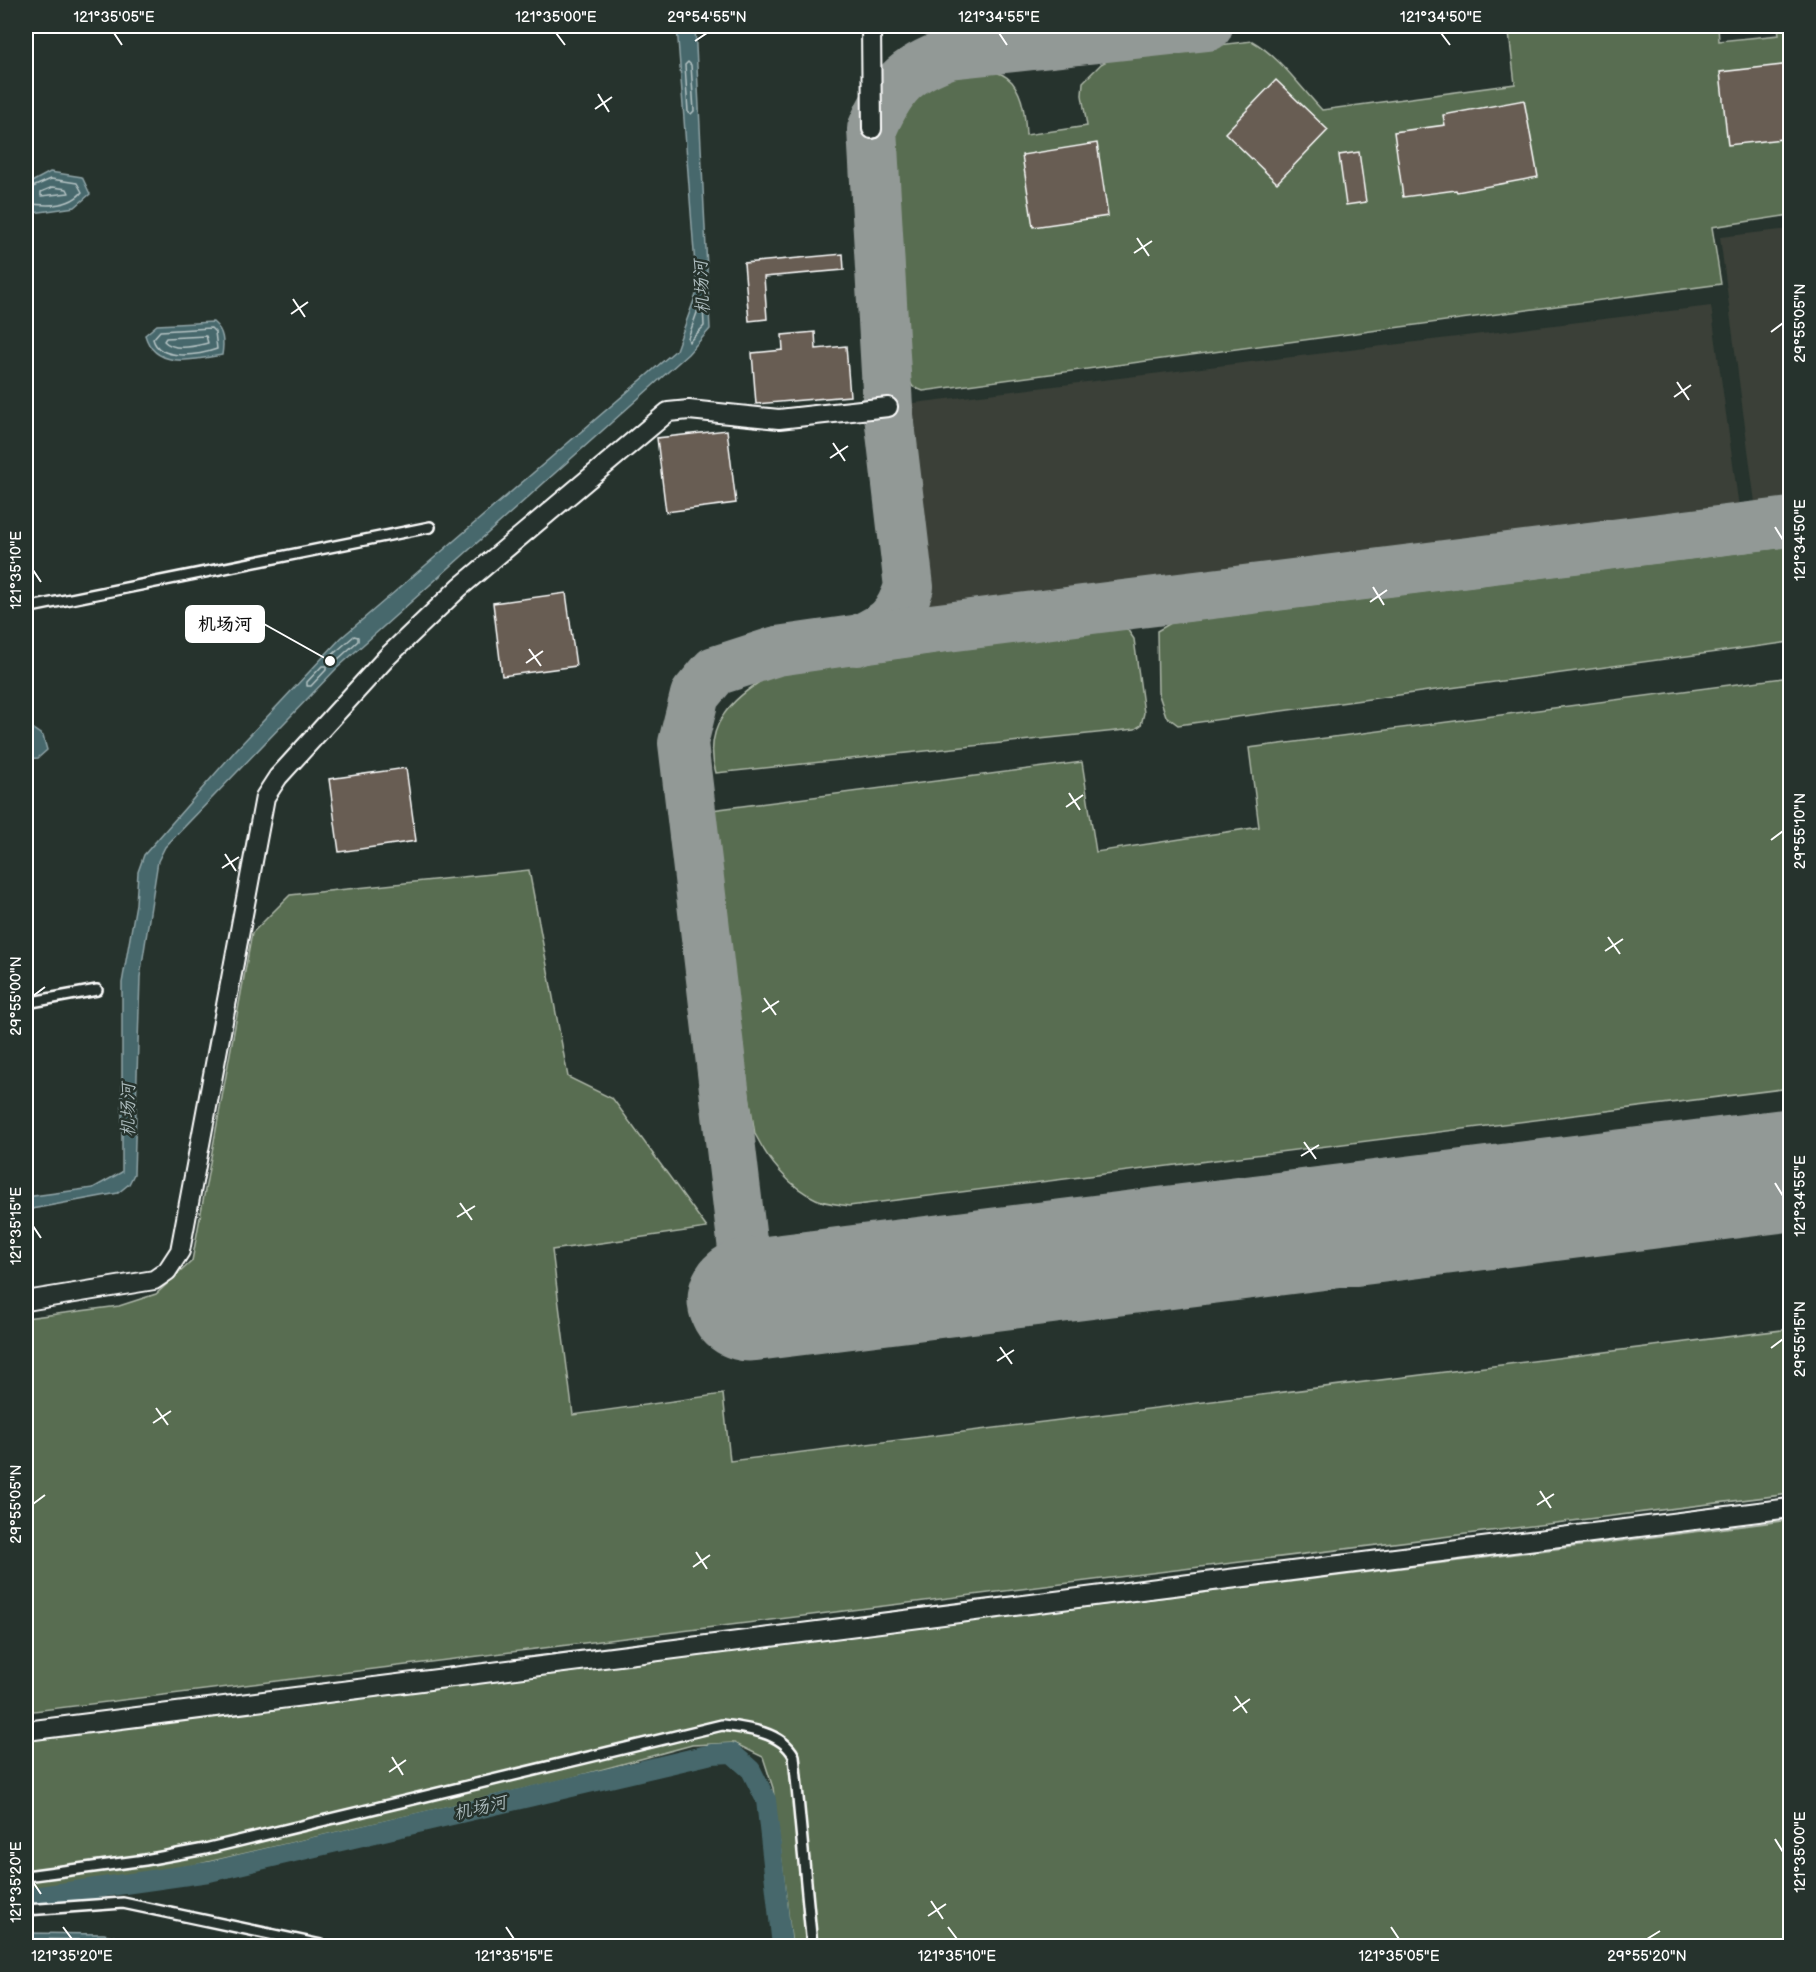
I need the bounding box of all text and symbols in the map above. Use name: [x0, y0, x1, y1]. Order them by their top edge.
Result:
text: 121°35'05"E: [73, 8, 155, 27]
text: 121°35'00"E: [515, 8, 597, 27]
text: 29°54'55"N: [667, 8, 747, 27]
text: 121°34'55"E: [958, 8, 1040, 27]
text: 121°34'50"E: [1400, 8, 1482, 27]
water label: 机场河: [690, 256, 714, 315]
text: 29°55'05"N: [1791, 283, 1810, 363]
text: 121°34'50"E: [1791, 499, 1810, 581]
text: 121°35'10"E: [7, 531, 26, 609]
callout: 机场河: [186, 606, 264, 642]
text: 机场河: [198, 614, 252, 635]
text: 29°55'10"N: [1791, 793, 1810, 869]
text: 29°55'00"N: [7, 956, 26, 1036]
water label: 机场河: [118, 1080, 139, 1137]
text: 121°34'55"E: [1791, 1155, 1810, 1237]
text: 121°35'15"E: [7, 1187, 26, 1265]
text: 29°55'15"N: [1791, 1301, 1810, 1377]
text: 29°55'05"N: [7, 1464, 26, 1544]
water label: 机场河: [451, 1791, 512, 1824]
text: 121°35'00"E: [1791, 1811, 1810, 1893]
text: 121°35'20"E: [7, 1841, 26, 1923]
text: 121°35'20"E: [31, 1947, 113, 1966]
text: 121°35'15"E: [475, 1947, 553, 1966]
text: 121°35'10"E: [918, 1947, 996, 1966]
text: 121°35'05"E: [1358, 1947, 1440, 1966]
text: 29°55'20"N: [1607, 1947, 1687, 1966]

